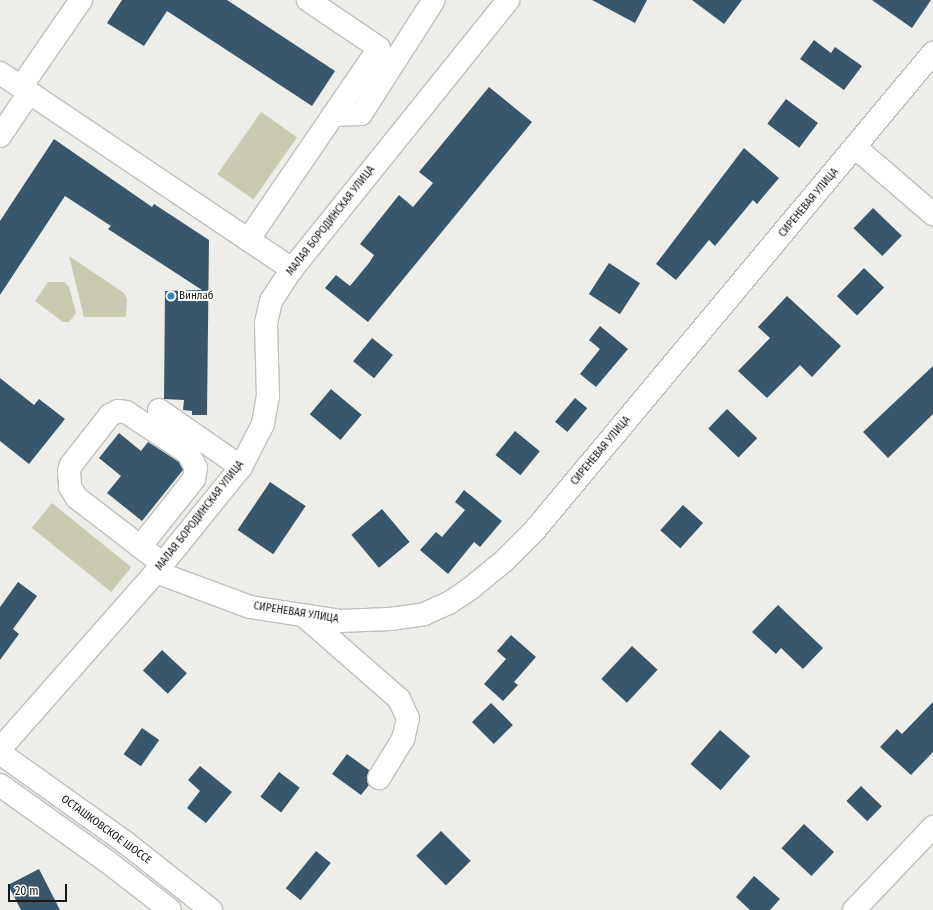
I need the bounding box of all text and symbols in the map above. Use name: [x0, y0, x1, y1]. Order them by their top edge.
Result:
street label: МАЛАЯ БОРОДИНСКАЯ УЛИЦА: [284, 163, 378, 279]
street label: СИРЕНЕВАЯ УЛИЦА: [776, 166, 842, 240]
place label: Винлаб: [179, 289, 214, 303]
marker: Винлаб: [166, 291, 176, 301]
street label: СИРЕНЕВАЯ УЛИЦА: [568, 414, 634, 488]
street label: МАЛАЯ БОРОДИНСКАЯ УЛИЦА: [153, 458, 247, 574]
street label: СИРЕНЕВАЯ УЛИЦА: [252, 600, 340, 626]
street label: ОСТАШКОВСКОЕ ШОССЕ: [58, 793, 154, 867]
scale bar: [10, 876, 69, 902]
text: 20 m: [15, 884, 39, 898]

